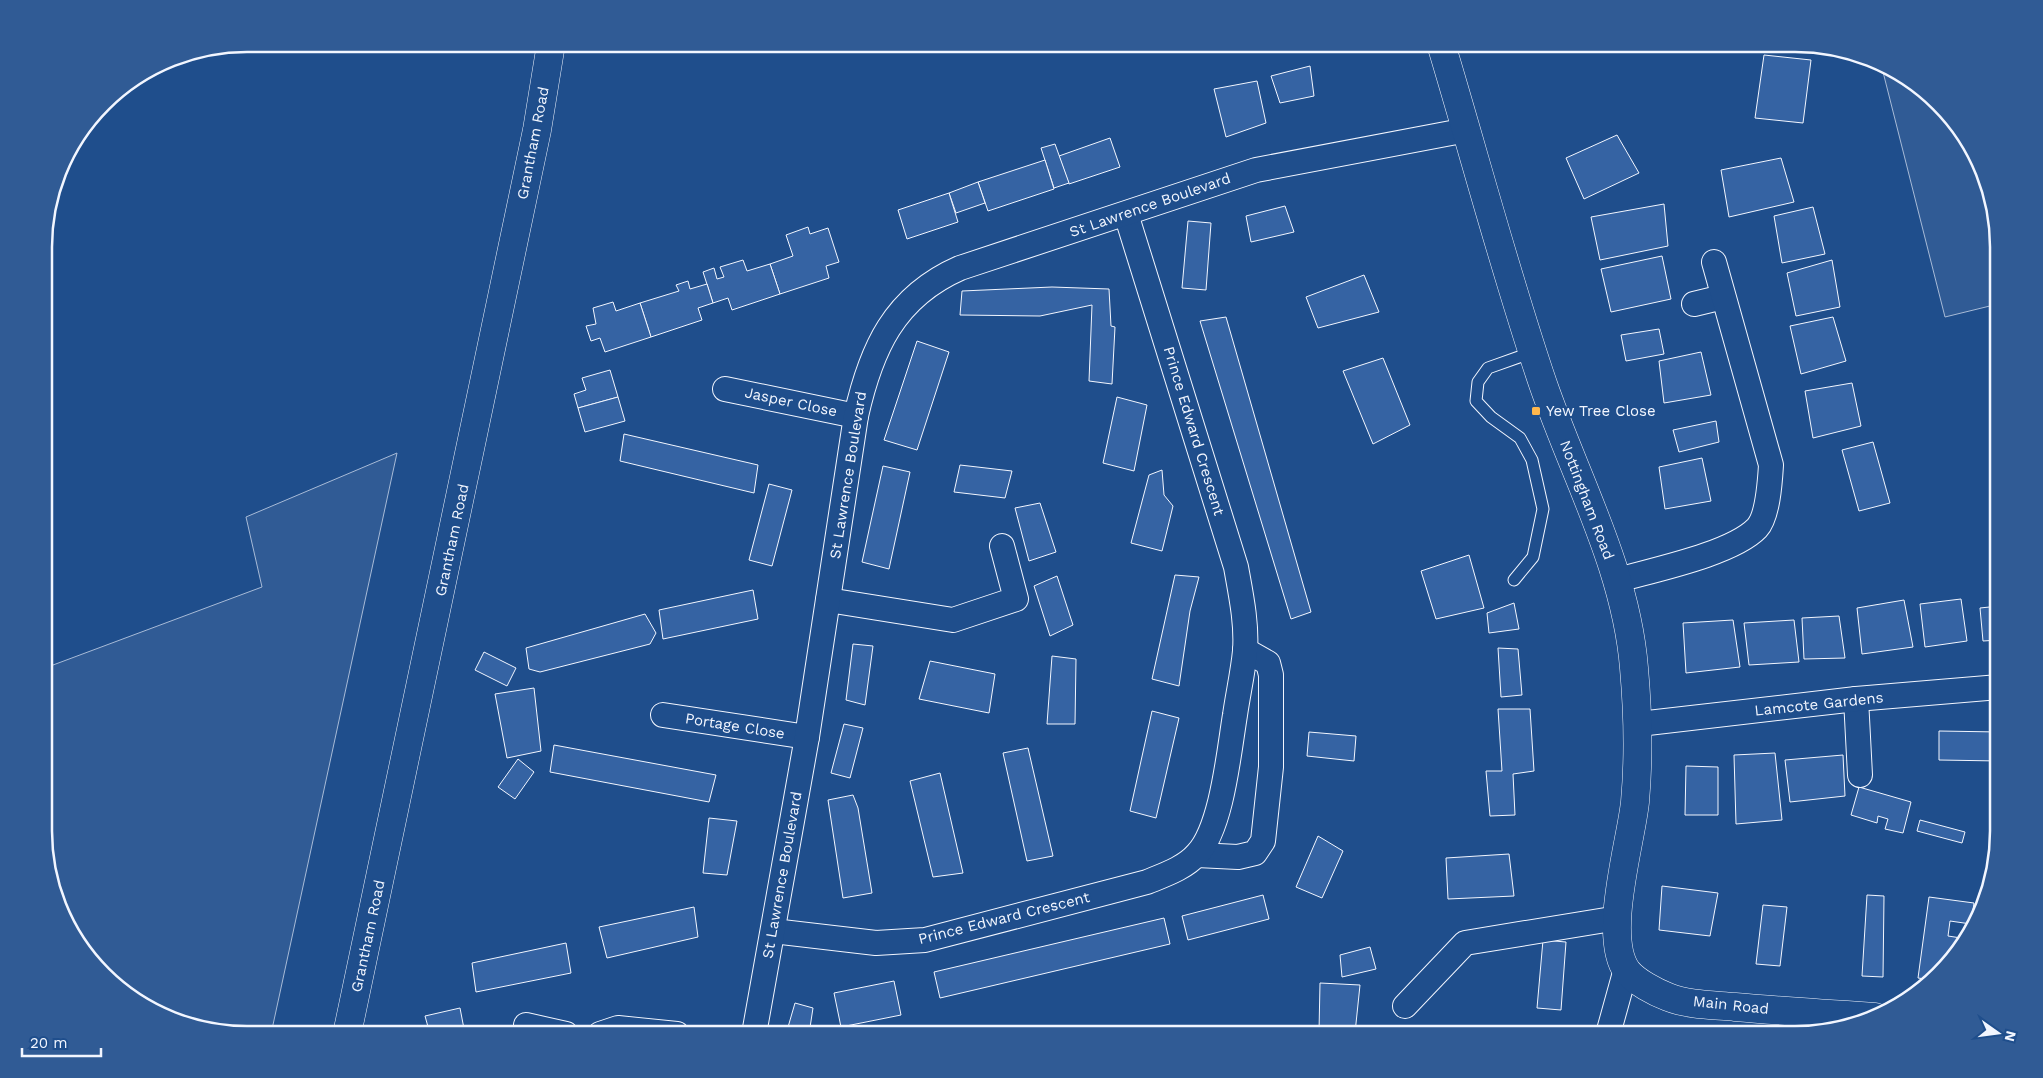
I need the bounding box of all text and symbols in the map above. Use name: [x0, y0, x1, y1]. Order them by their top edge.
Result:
street label: Grantham Road: [513, 85, 553, 201]
street label: St Lawrence Boulevard: [1067, 169, 1233, 241]
street label: Prince Edward Crescent: [1160, 344, 1229, 518]
street label: Jasper Close: [743, 383, 839, 421]
street label: St Lawrence Boulevard: [826, 390, 870, 560]
place label: Yew Tree Close: [1546, 402, 1656, 420]
marker: Yew Tree Close: [1530, 405, 1542, 417]
street label: Nottingham Road: [1556, 438, 1618, 562]
street label: Grantham Road: [431, 482, 473, 598]
street label: Lamcote Gardens: [1754, 688, 1884, 720]
street label: Portage Close: [684, 709, 786, 743]
street label: St Lawrence Boulevard: [758, 790, 806, 960]
street label: Grantham Road: [347, 878, 389, 994]
street label: Prince Edward Crescent: [916, 888, 1092, 948]
street label: Main Road: [1692, 992, 1770, 1018]
north arrow: [1973, 1008, 2023, 1058]
scale bar: [22, 1026, 101, 1058]
text: N: [2002, 1029, 2020, 1043]
text: 20 m: [30, 1034, 68, 1052]

